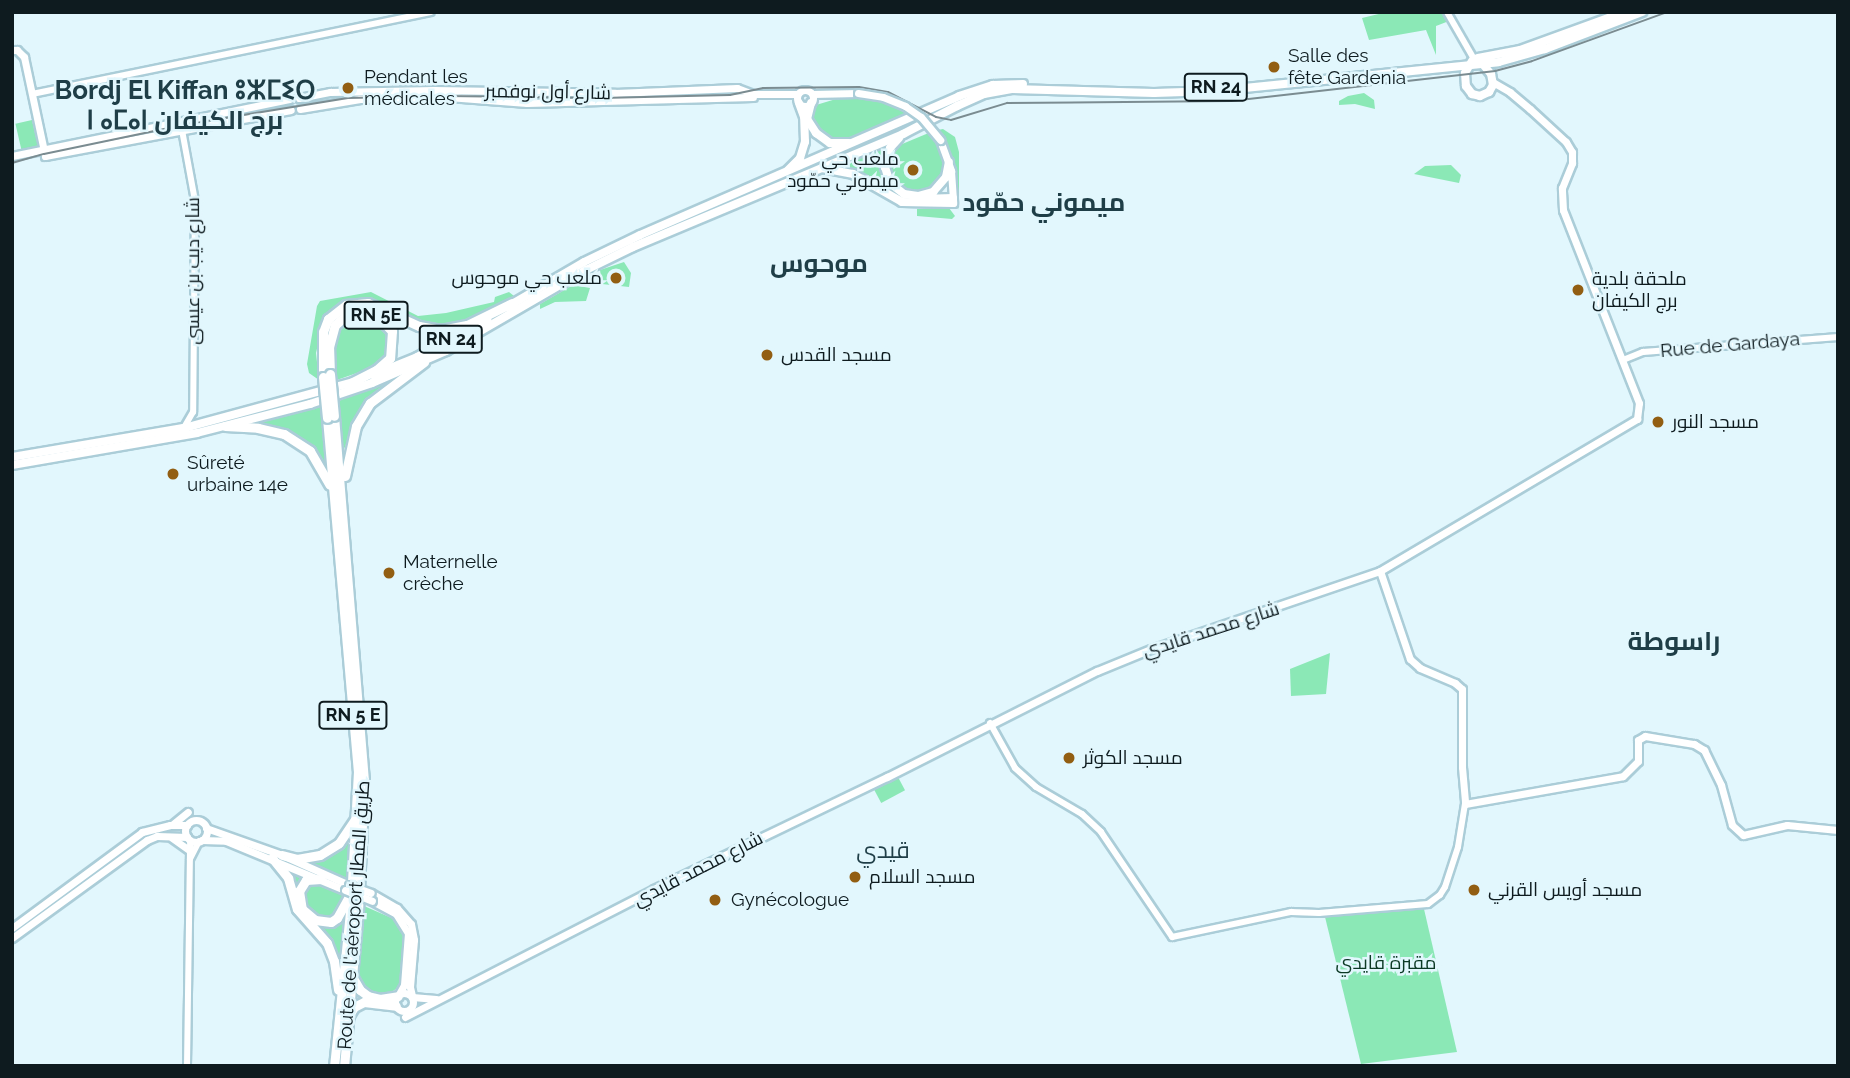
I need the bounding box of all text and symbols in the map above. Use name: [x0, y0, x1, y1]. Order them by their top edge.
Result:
place label: Salle des fête Gardenia: [1288, 45, 1406, 89]
marker: Salle des fête Gardenia: [1266, 59, 1282, 75]
place label: Pendant les médicales: [364, 66, 468, 110]
road number: RN 24: [1183, 72, 1249, 102]
district label: Bordj El Kiffan ⵓⵣⵎⵉⵔ ⵏ ⴰⵎⴰⵏ برج الكيفان: [54, 75, 316, 136]
marker: Pendant les médicales: [338, 78, 358, 98]
street label: شارع أول نوفمبر: [485, 79, 611, 105]
place label: ملعب حي ميموني حمّود: [787, 148, 899, 192]
marker: ملعب حي ميموني حمّود: [905, 162, 921, 178]
district label: ميموني حمّود: [962, 187, 1126, 219]
street label: شارع ديب بن عيسى: [182, 197, 204, 345]
district label: موحوس: [770, 248, 868, 280]
place label: ملعب حي موحوس: [452, 267, 602, 289]
place label: ملحقة بلدية برج الكيفان: [1592, 268, 1687, 312]
marker: ملعب حي موحوس: [608, 270, 624, 286]
marker: ملحقة بلدية برج الكيفان: [1570, 282, 1586, 298]
road number: RN 5E: [343, 300, 409, 330]
road number: RN 24: [418, 324, 484, 354]
street label: Rue de Gardaya: [1659, 328, 1801, 362]
place label: مسجد القدس: [781, 344, 892, 366]
marker: مسجد القدس: [759, 347, 775, 363]
place label: مسجد النور: [1672, 411, 1759, 433]
marker: مسجد النور: [1650, 414, 1666, 430]
place label: Sûreté urbaine 14e: [187, 452, 288, 496]
marker: Sûreté urbaine 14e: [165, 466, 181, 482]
place label: Maternelle crèche: [403, 551, 498, 595]
marker: Maternelle crèche: [381, 565, 397, 581]
street label: شارع محمد قايدي: [1140, 597, 1282, 663]
district label: راسوطة: [1628, 626, 1720, 658]
road number: RN 5 E: [318, 700, 388, 730]
place label: مسجد الكوثر: [1083, 747, 1183, 769]
marker: مسجد الكوثر: [1061, 750, 1077, 766]
street label: Route de l'aéroport طريق المطار: [333, 780, 375, 1050]
street label: شارع محمد قايدي: [629, 826, 767, 912]
district label: قيدي: [856, 836, 910, 864]
place label: مسجد السلام: [869, 866, 975, 888]
marker: مسجد السلام: [847, 869, 863, 885]
place label: مسجد أويس القرني: [1488, 879, 1642, 901]
marker: مسجد أويس القرني: [1466, 882, 1482, 898]
place label: Gynécologue: [731, 889, 849, 911]
marker: Gynécologue: [705, 890, 725, 910]
park label: مقبرة قايدي: [1336, 952, 1436, 974]

